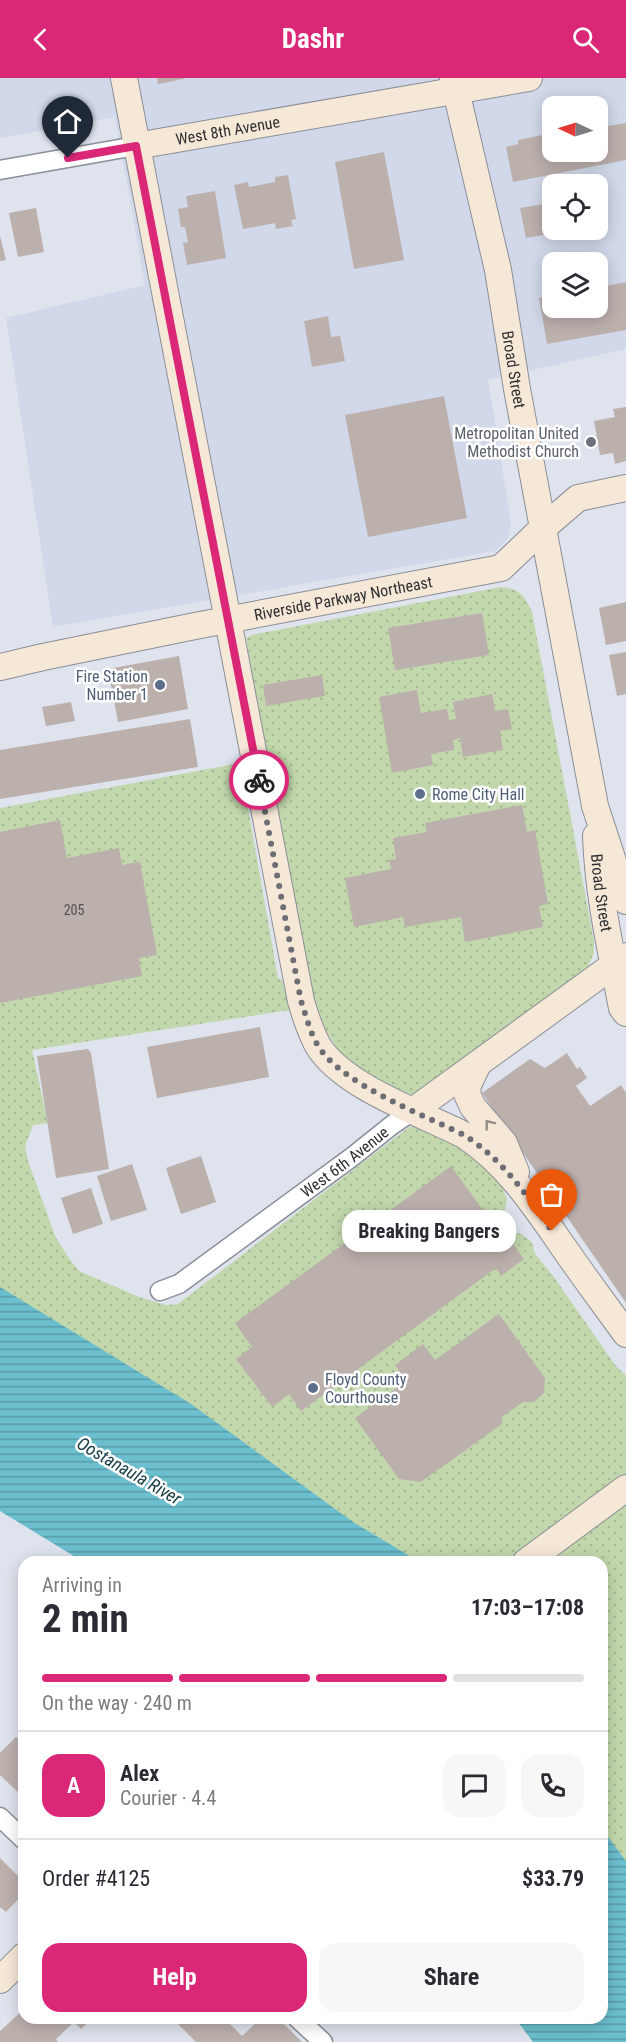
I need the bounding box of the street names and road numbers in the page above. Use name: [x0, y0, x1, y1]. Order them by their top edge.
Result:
street label: West 8th Avenue: [174, 112, 281, 149]
street label: Broad Street: [498, 329, 529, 410]
street label: Riverside Parkway Northeast: [252, 572, 434, 625]
street label: Broad Street: [587, 853, 616, 933]
street label: West 6th Avenue: [297, 1123, 392, 1201]

